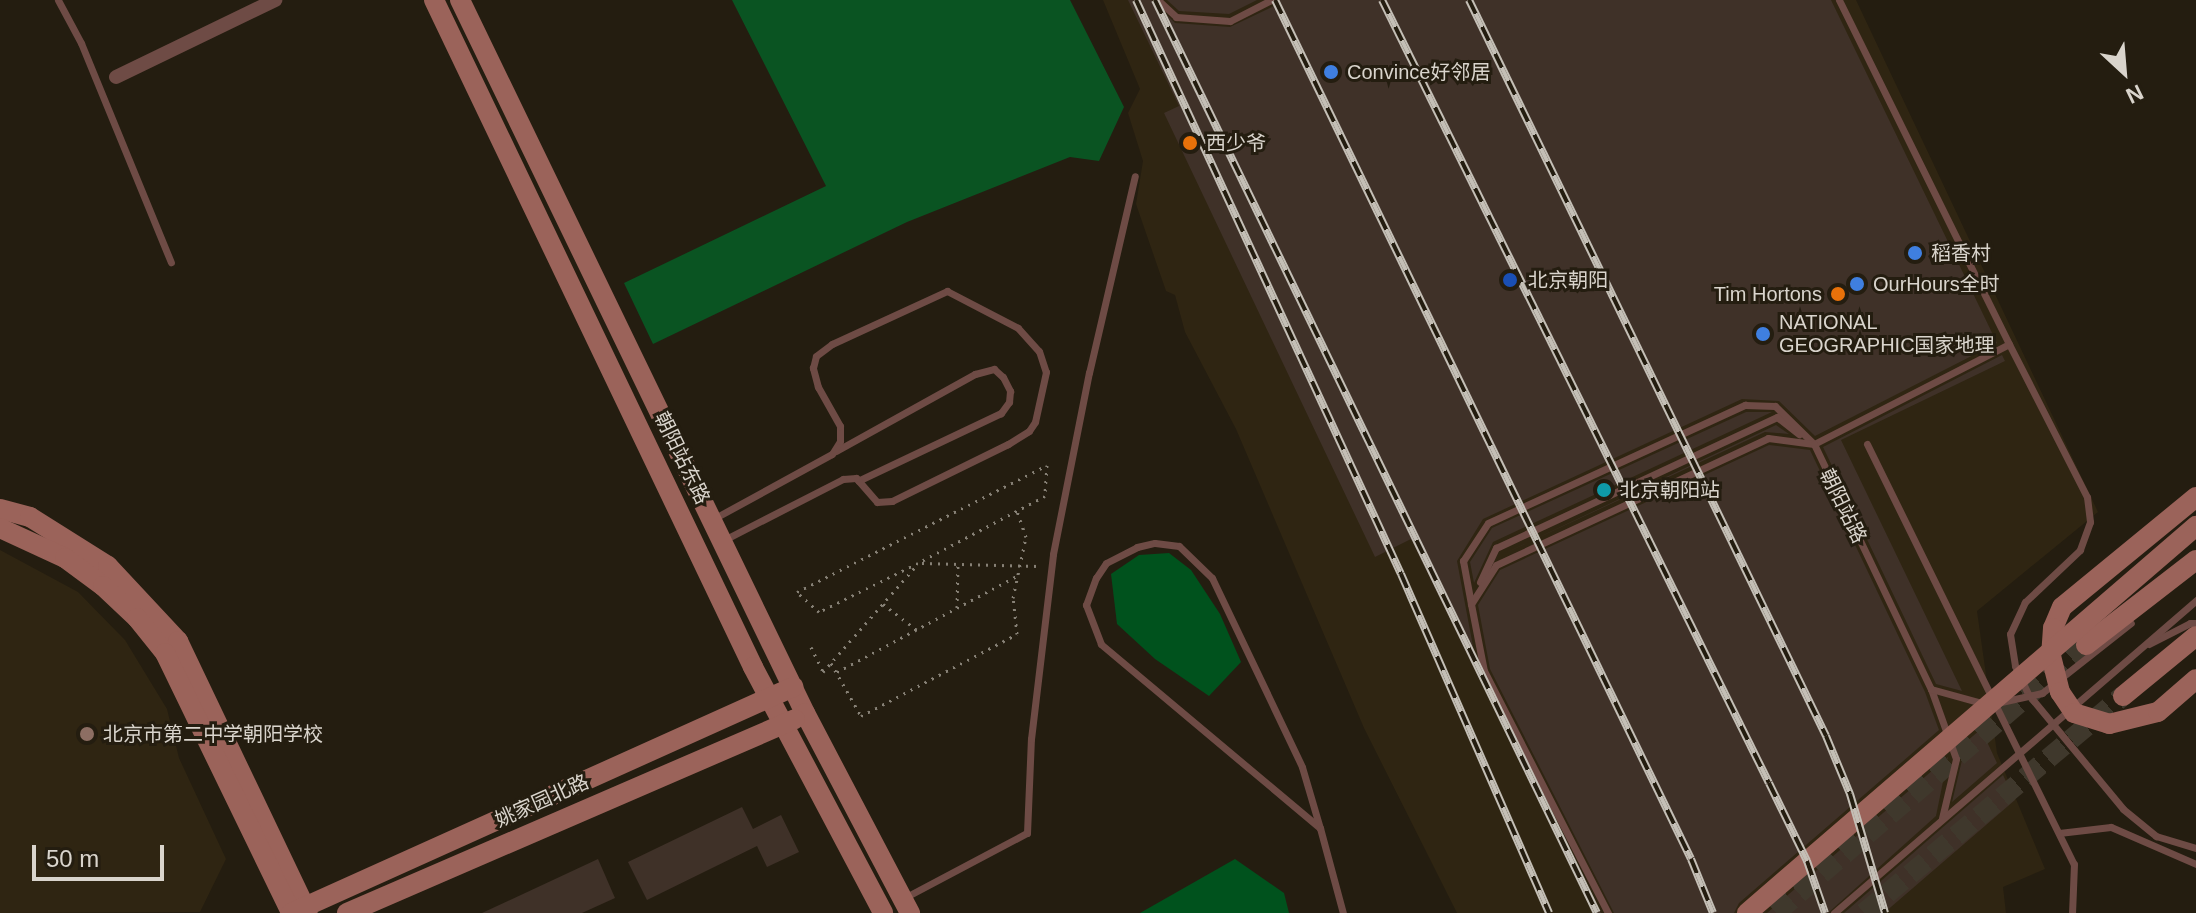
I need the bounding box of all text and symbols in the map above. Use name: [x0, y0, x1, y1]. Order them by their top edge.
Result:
north arrow: [2084, 32, 2164, 112]
place label: Convince好邻居: [1347, 60, 1490, 84]
marker: Convince好邻居: [1322, 63, 1340, 81]
text: N: [2122, 79, 2147, 109]
place label: 西少爷: [1206, 131, 1266, 155]
marker: 西少爷: [1181, 134, 1199, 152]
place label: 稻香村: [1931, 241, 1991, 265]
marker: 稻香村: [1906, 244, 1924, 262]
place label: 北京朝阳: [1528, 268, 1608, 292]
marker: 北京朝阳: [1499, 269, 1521, 291]
place label: OurHours全时: [1873, 272, 2000, 296]
marker: OurHours全时: [1848, 275, 1866, 293]
place label: Tim Hortons: [1714, 282, 1822, 306]
marker: Tim Hortons: [1829, 285, 1847, 303]
place label: NATIONAL GEOGRAPHIC国家地理: [1779, 310, 1995, 357]
marker: NATIONAL GEOGRAPHIC国家地理: [1754, 325, 1772, 343]
street label: 朝阳站东路: [649, 408, 715, 508]
street label: 朝阳站路: [1815, 465, 1871, 547]
place label: 北京朝阳站: [1620, 478, 1720, 502]
marker: 北京朝阳站: [1595, 481, 1613, 499]
place label: 北京市第二中学朝阳学校: [103, 722, 323, 746]
marker: 北京市第二中学朝阳学校: [78, 725, 96, 743]
street label: 姚家园北路: [491, 770, 593, 832]
scale bar: [36, 829, 168, 879]
text: 50 m: [46, 845, 99, 872]

